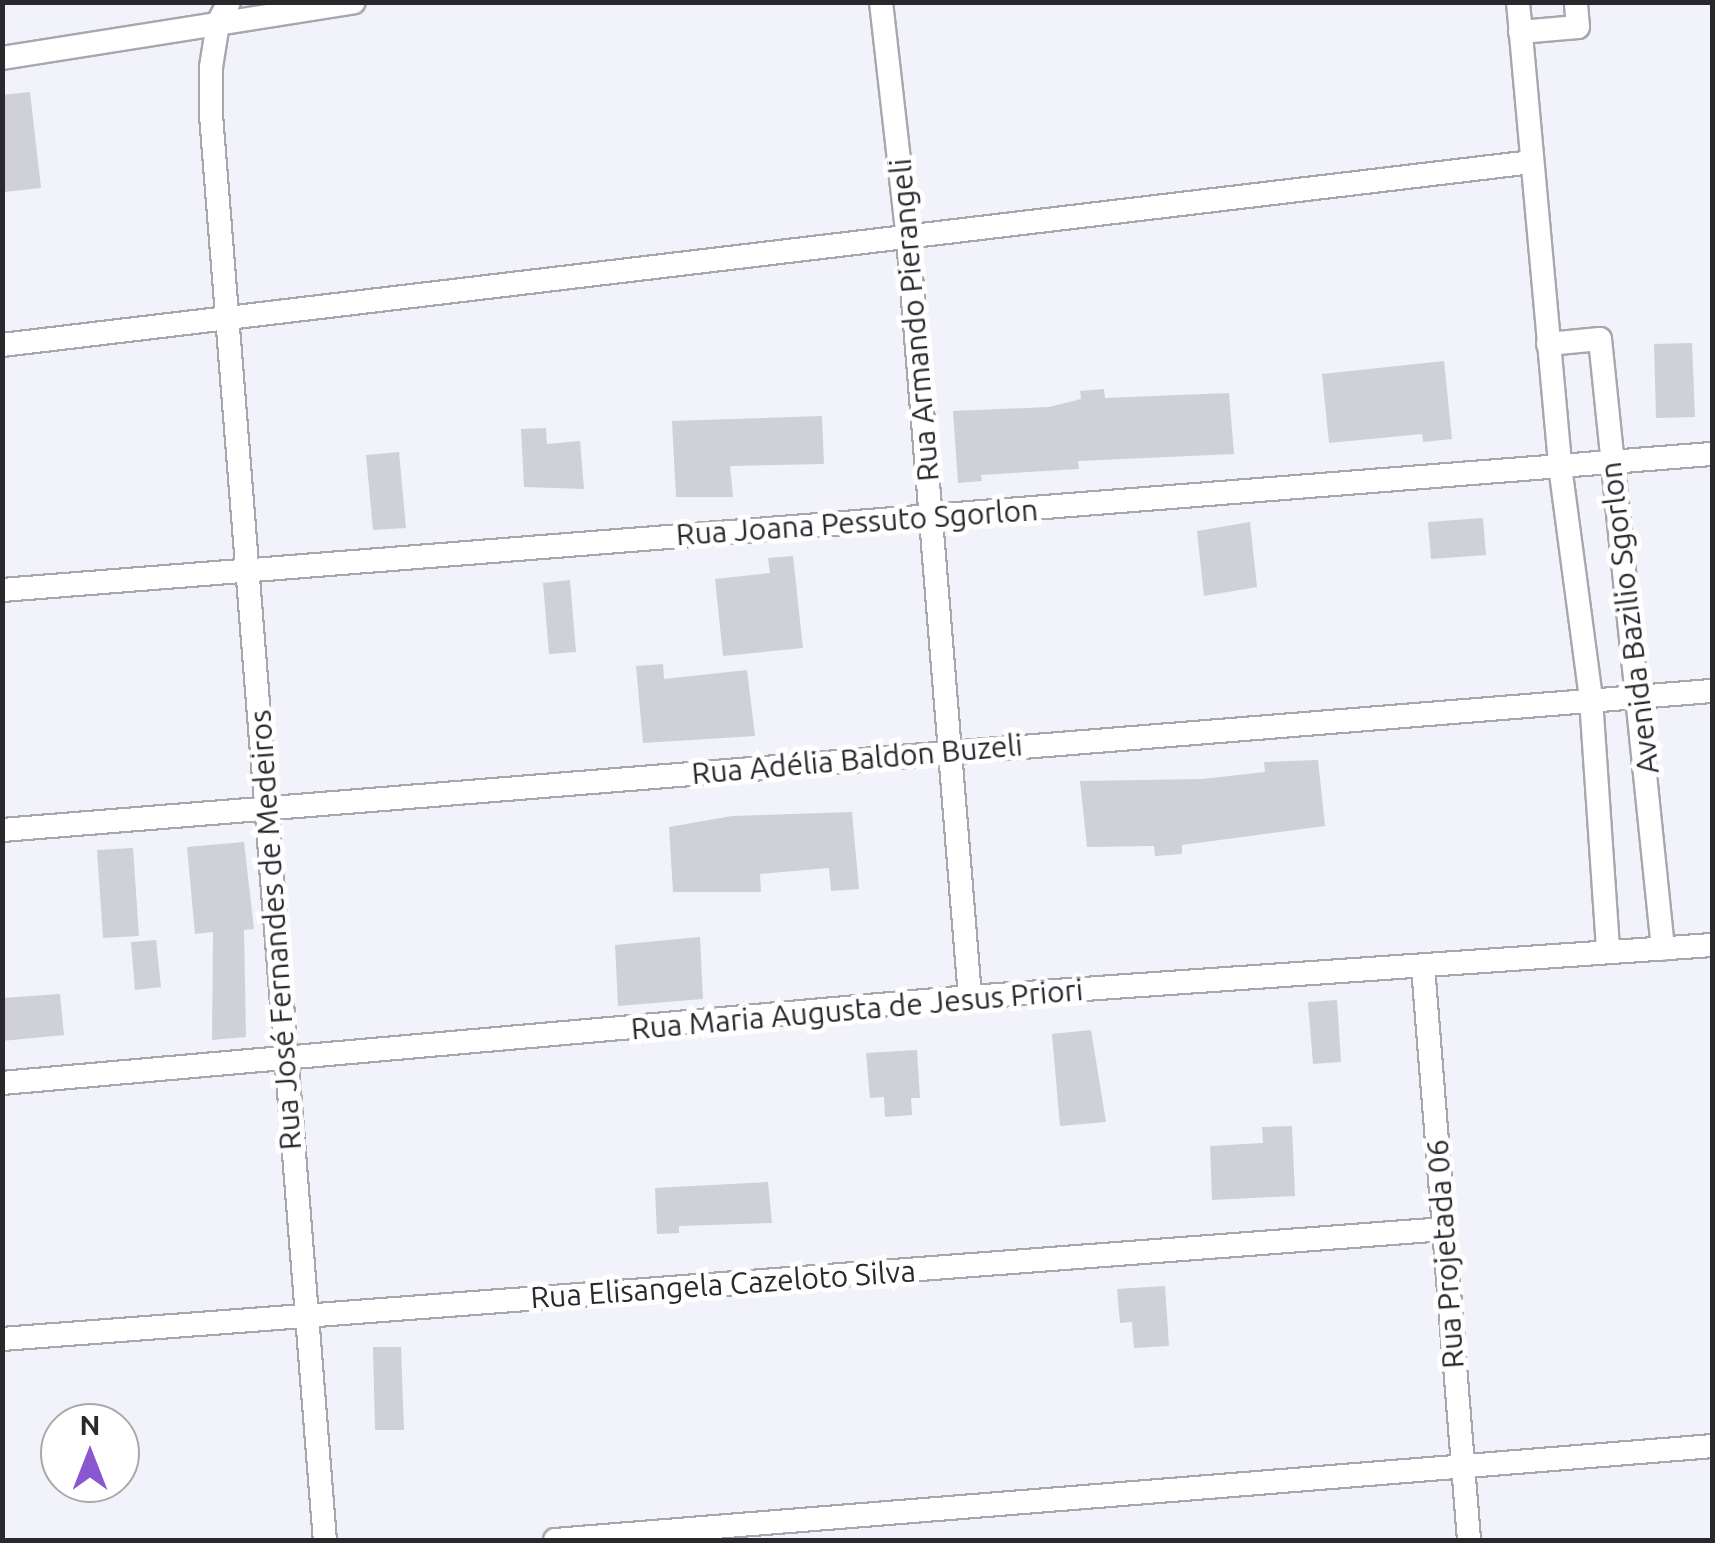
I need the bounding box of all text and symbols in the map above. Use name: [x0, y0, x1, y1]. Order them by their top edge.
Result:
street label: Rua Armando Pierangeli: [882, 157, 946, 483]
street label: Avenida Bazilio Sgorlon: [1592, 460, 1666, 776]
street label: Rua Joana Pessuto Sgorlon: [675, 491, 1039, 553]
street label: Rua José Fernandes de Medeiros: [242, 709, 308, 1151]
street label: Rua Adélia Baldon Buzeli: [690, 727, 1024, 791]
street label: Rua Maria Augusta de Jesus Priori: [629, 971, 1085, 1047]
street label: Rua Projetada 06: [1419, 1138, 1471, 1370]
street label: Rua Elisangela Cazeloto Silva: [529, 1253, 917, 1315]
north arrow: [40, 1403, 140, 1503]
text: N: [80, 1409, 100, 1440]

